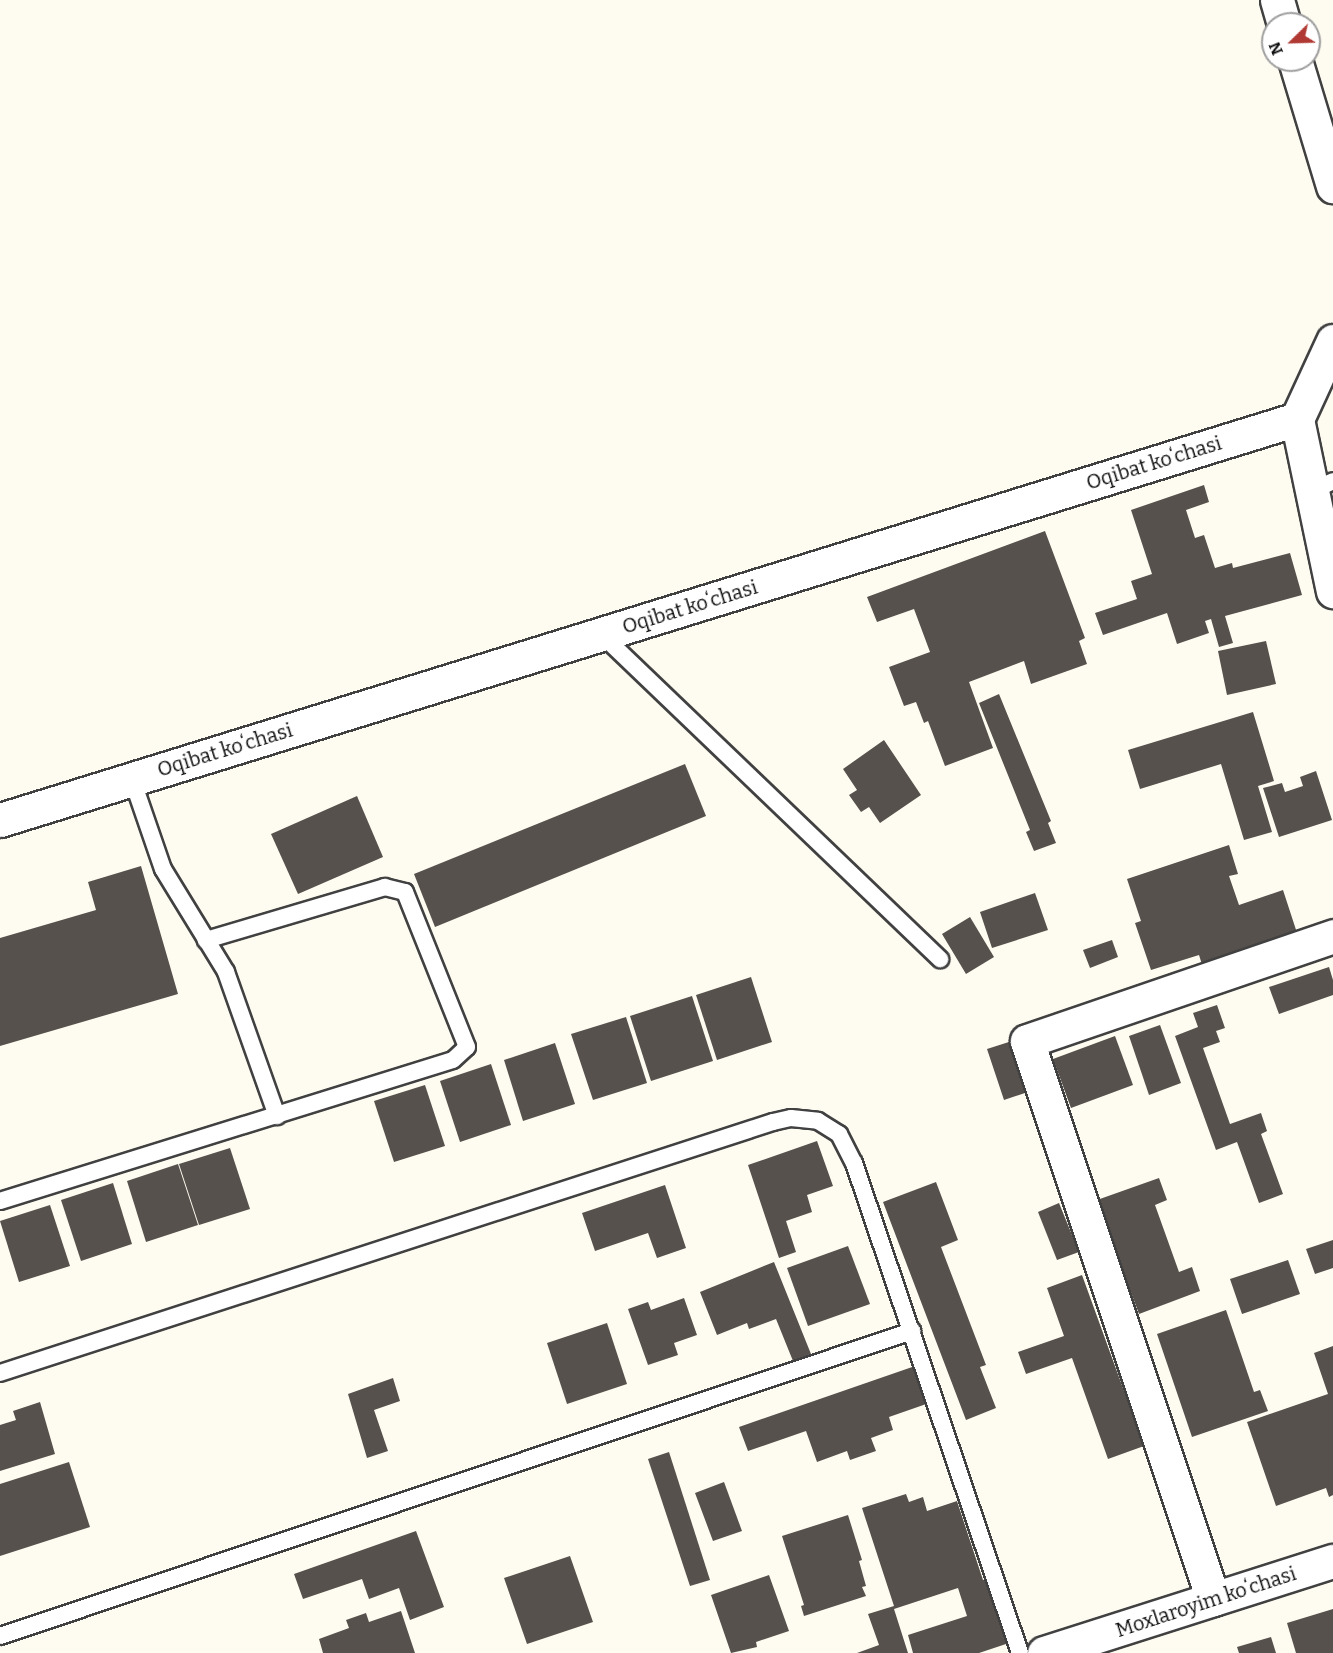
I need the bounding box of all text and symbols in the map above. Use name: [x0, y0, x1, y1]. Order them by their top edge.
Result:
north arrow: [1261, 12, 1321, 72]
text: N: [1265, 39, 1287, 58]
street label: Oqibat koʻchasi: [1083, 431, 1225, 495]
street label: Oqibat koʻchasi: [619, 575, 761, 639]
street label: Oqibat koʻchasi: [154, 718, 296, 782]
street label: Moxlaroyim koʻchasi: [1113, 1561, 1299, 1643]

